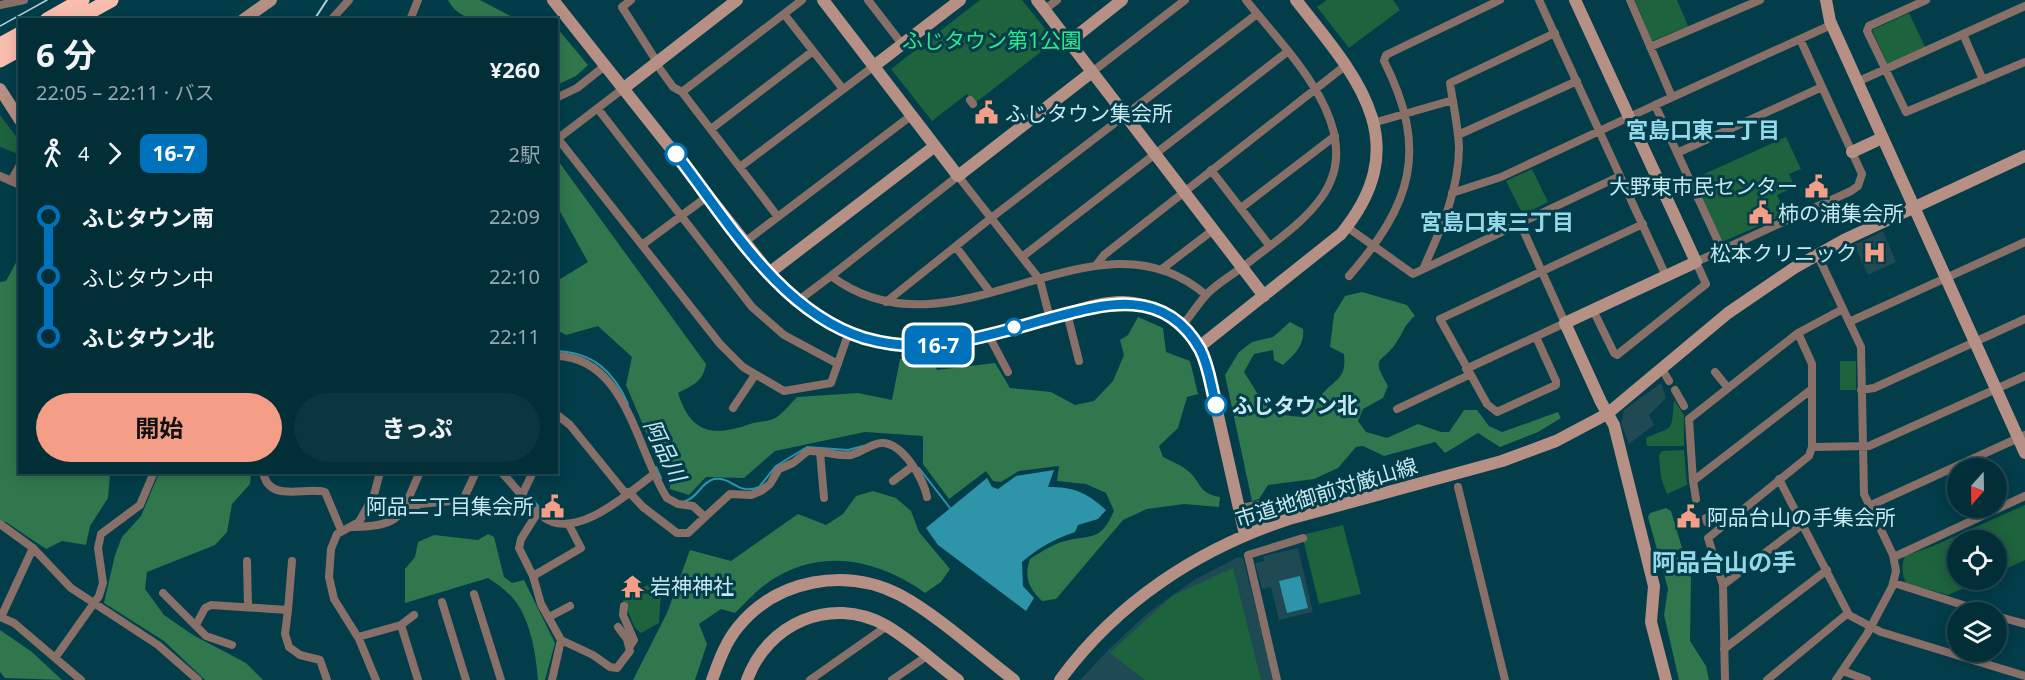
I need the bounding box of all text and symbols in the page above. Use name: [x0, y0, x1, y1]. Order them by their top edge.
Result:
park label: ふじタウン第1公園: [902, 26, 1082, 54]
text: 6 分: [36, 32, 96, 77]
text: ¥260: [490, 54, 540, 84]
text: 22:05 – 22:11 · バス: [36, 79, 214, 106]
place label: ふじタウン集会所: [1005, 99, 1173, 127]
public building icon: ふじタウン集会所: [974, 100, 1000, 126]
district label: 宮島口東二丁目: [1626, 114, 1780, 144]
icon: walk: [36, 137, 69, 170]
icon: forward: [98, 137, 131, 170]
text: 16-7: [152, 139, 195, 167]
text: 4: [78, 140, 89, 167]
text: 2駅: [509, 141, 540, 168]
unlabelled marker: [665, 143, 687, 165]
place label: 大野東市民センター: [1609, 172, 1798, 200]
public building icon: 大野東市民センター: [1803, 173, 1829, 199]
place label: 柿の浦集会所: [1778, 199, 1904, 227]
public building icon: 柿の浦集会所: [1747, 200, 1773, 226]
text: ふじタウン南: [82, 202, 214, 232]
text: 22:09: [489, 203, 540, 230]
district label: 宮島口東三丁目: [1420, 206, 1574, 236]
place label: 松本クリニック: [1710, 239, 1857, 267]
hospital icon: 松本クリニック: [1862, 240, 1888, 266]
text: ふじタウン中: [82, 262, 214, 292]
text: 22:10: [489, 263, 540, 290]
unlabelled marker: [1005, 318, 1023, 336]
text: ふじタウン北: [82, 322, 214, 352]
text: 22:11: [489, 323, 540, 350]
line badge: 16-7: [896, 326, 980, 364]
text: 16-7: [917, 331, 959, 359]
place label: ふじタウン北: [1232, 391, 1358, 419]
button: 開始: [36, 393, 282, 462]
button: きっぷ: [294, 393, 540, 462]
marker: ふじタウン北: [1205, 394, 1227, 416]
water label: 阿品川: [638, 414, 695, 488]
street label: 市道地御前対厳山線: [1232, 451, 1420, 533]
north arrow: [1947, 458, 2007, 518]
map controls: [1947, 458, 2007, 662]
place label: 阿品二丁目集会所: [366, 492, 534, 520]
public building icon: 阿品二丁目集会所: [539, 493, 565, 519]
place label: 阿品台山の手集会所: [1707, 503, 1896, 531]
public building icon: 阿品台山の手集会所: [1676, 504, 1702, 530]
button: locate: [1947, 530, 2007, 590]
district label: 阿品台山の手: [1652, 545, 1796, 578]
place label: 岩神神社: [650, 572, 734, 600]
temple icon: 岩神神社: [619, 573, 645, 599]
button: layers: [1947, 602, 2007, 662]

